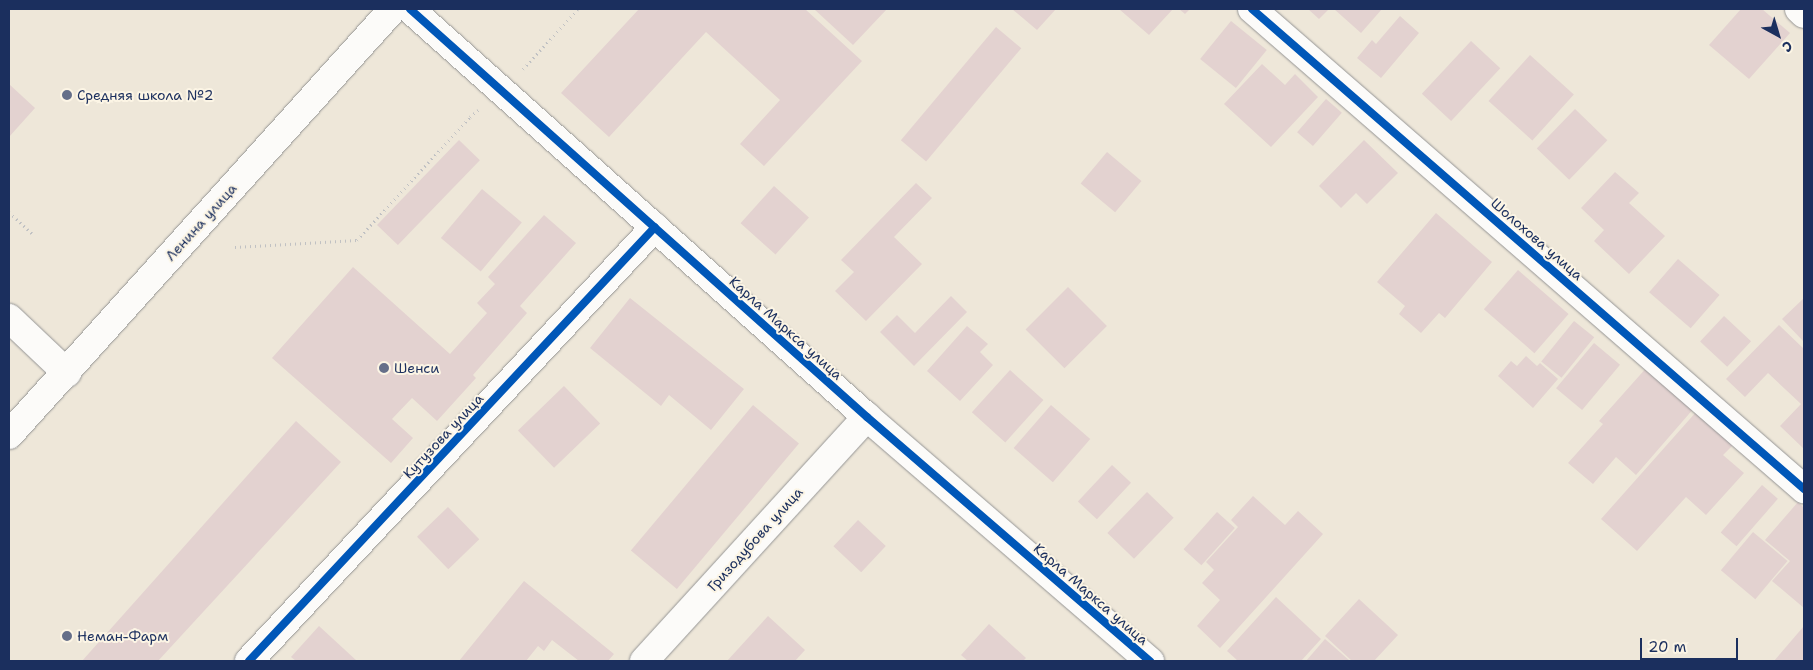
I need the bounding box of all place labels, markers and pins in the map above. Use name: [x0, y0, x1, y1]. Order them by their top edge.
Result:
place label: Средняя школа №2: [77, 87, 213, 103]
marker: Средняя школа №2: [61, 89, 73, 101]
place label: Шенси: [394, 360, 439, 376]
marker: Шенси: [378, 362, 390, 374]
place label: Неман-Фарм: [77, 628, 168, 644]
marker: Неман-Фарм: [61, 630, 73, 642]

